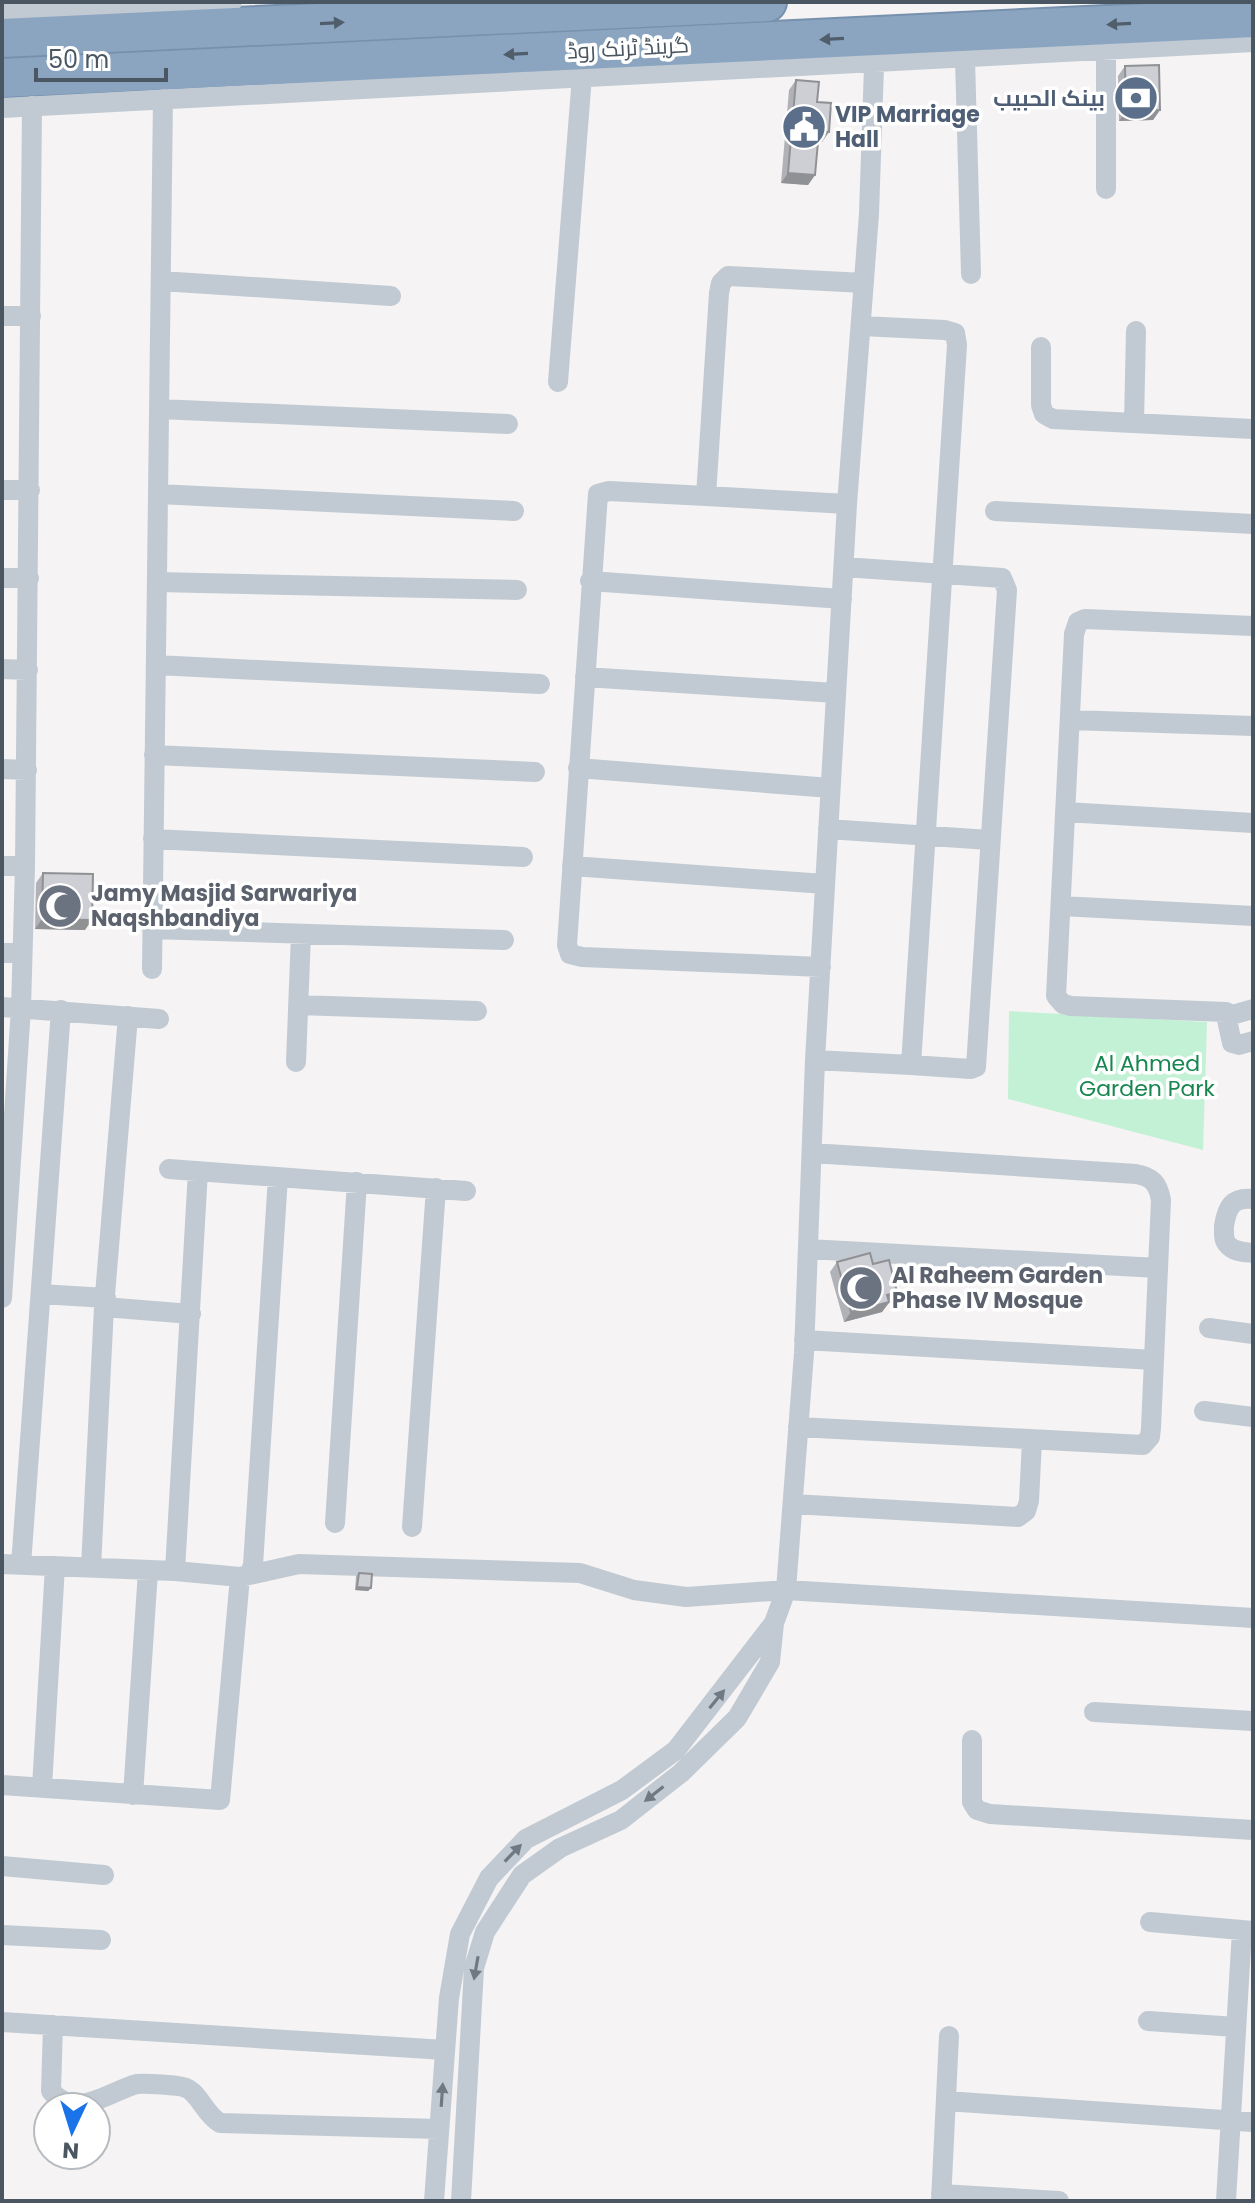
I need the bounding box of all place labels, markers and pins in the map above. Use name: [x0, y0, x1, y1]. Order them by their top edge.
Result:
bank icon: بينک الحبيب: [1112, 74, 1160, 122]
place label: بينک الحبيب: [993, 83, 1105, 114]
place label: VIP Marriage Hall: [835, 99, 980, 155]
public building icon: VIP Marriage Hall: [780, 103, 828, 151]
place label: Jamy Masjid Sarwariya Naqshbandiya: [91, 878, 357, 934]
mosque icon: Jamy Masjid Sarwariya Naqshbandiya: [36, 882, 84, 930]
place label: Al Raheem Garden Phase IV Mosque: [892, 1260, 1103, 1316]
mosque icon: Al Raheem Garden Phase IV Mosque: [837, 1264, 885, 1312]

